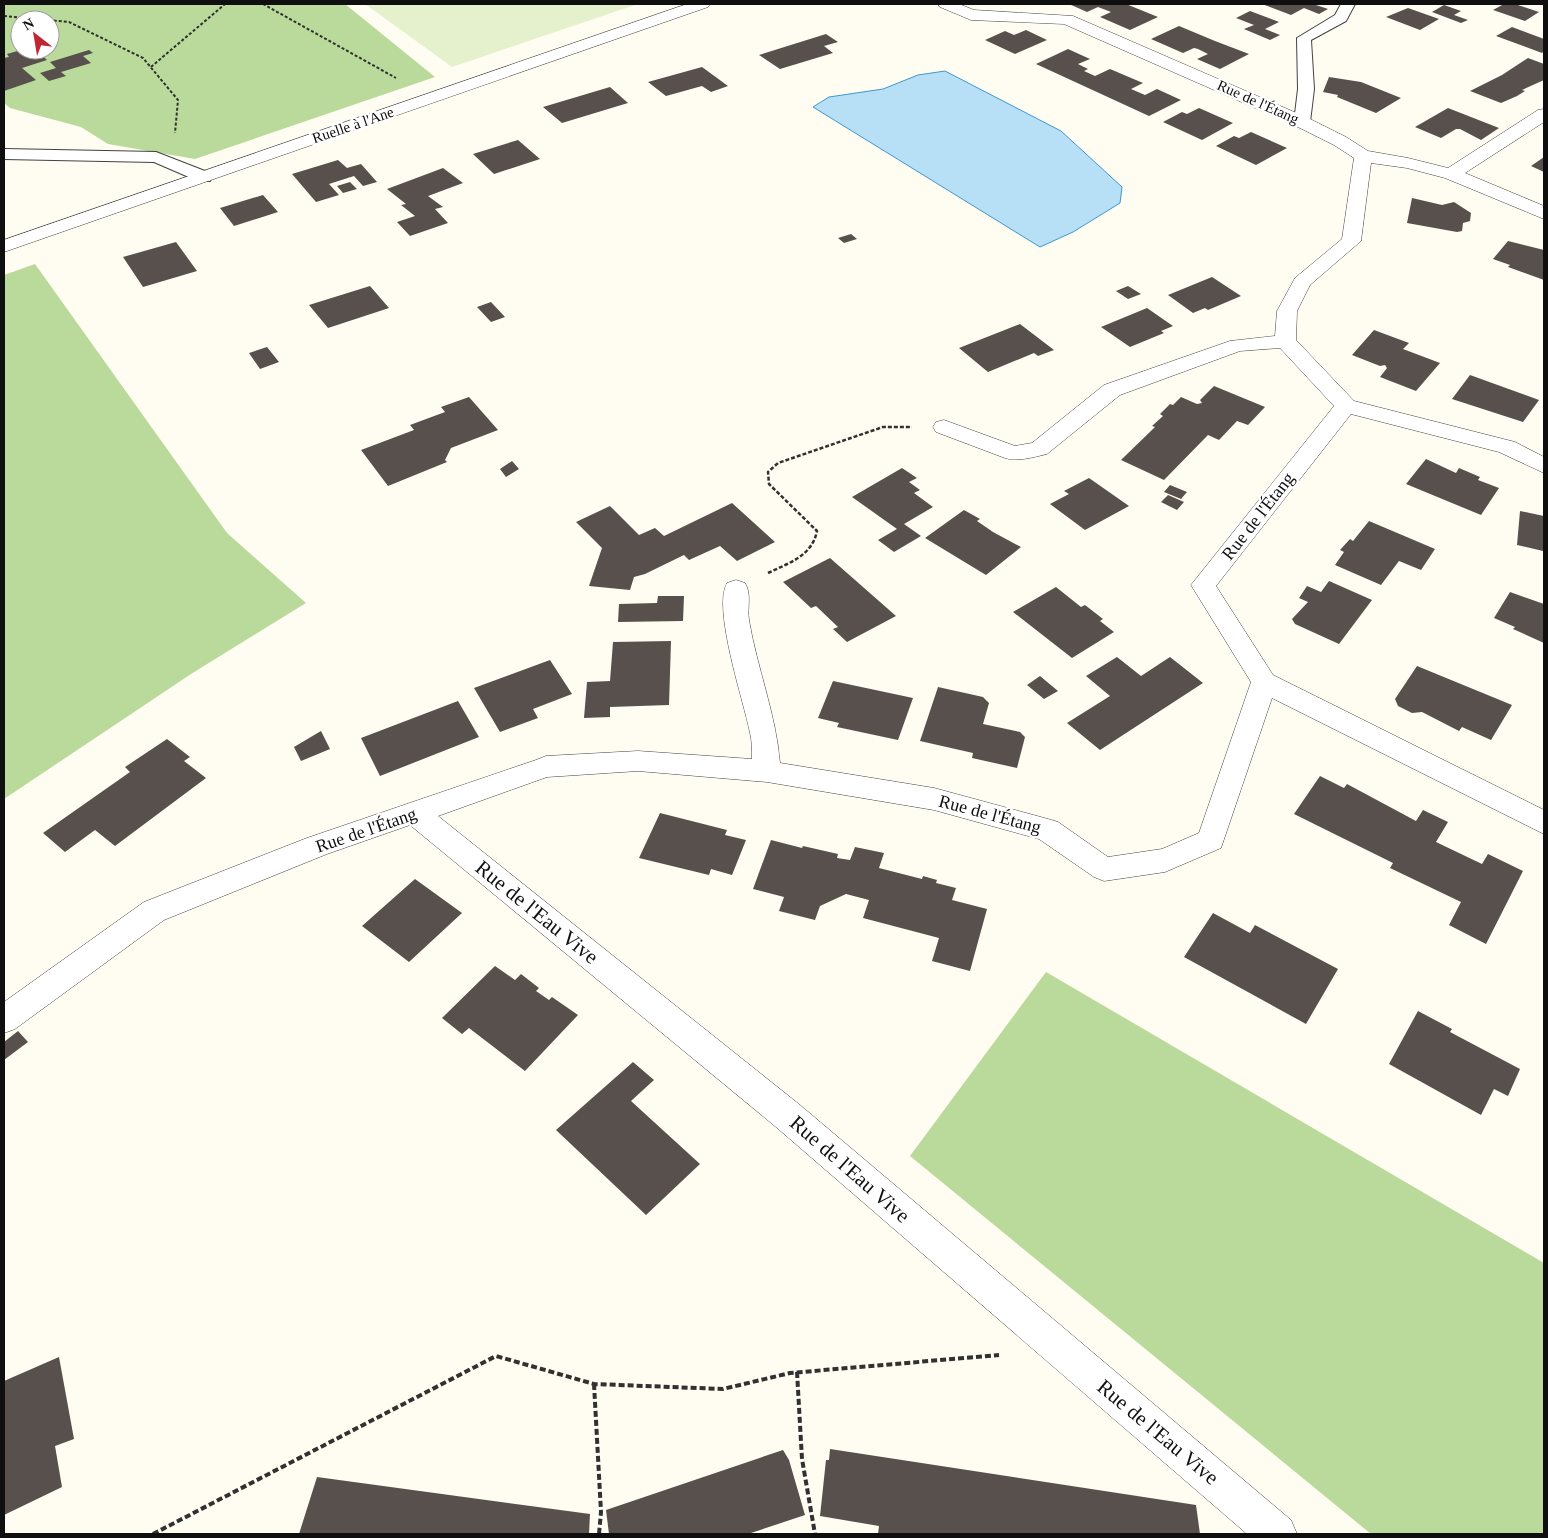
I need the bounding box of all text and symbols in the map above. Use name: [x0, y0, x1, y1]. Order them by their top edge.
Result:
north arrow: [10, 10, 60, 60]
text: N: [20, 15, 37, 33]
street label: Rue de l'Étang: [1215, 77, 1302, 127]
street label: Ruelle à l'Ane: [310, 103, 396, 146]
street label: Rue de l'Étang: [1217, 468, 1298, 564]
street label: Rue de l'Étang: [937, 790, 1044, 837]
street label: Rue de l'Étang: [313, 802, 419, 857]
street label: Rue de l'Eau Vive: [471, 855, 603, 969]
street label: Rue de l'Eau Vive: [785, 1110, 915, 1228]
street label: Rue de l'Eau Vive: [1093, 1374, 1223, 1490]

